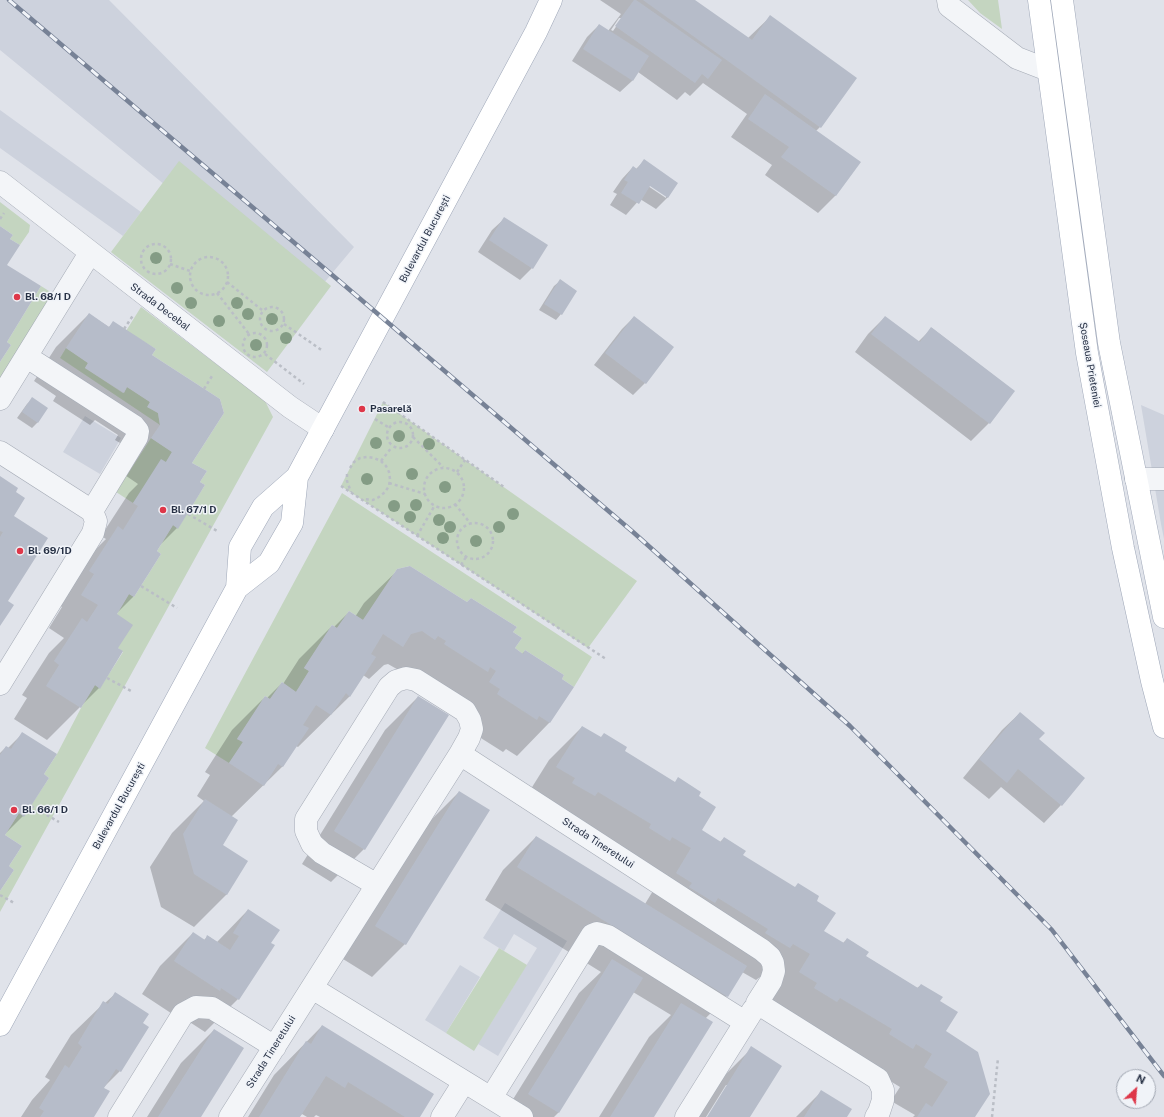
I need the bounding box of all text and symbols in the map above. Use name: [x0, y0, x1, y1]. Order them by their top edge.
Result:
street label: Bulevardul București: [397, 193, 453, 285]
street label: Strada Decebal: [128, 281, 192, 333]
place label: Bl. 68/1 D: [25, 291, 71, 303]
marker: Bl. 68/1 D: [12, 292, 22, 302]
street label: Șoseaua Prieteniei: [1077, 321, 1103, 409]
place label: Pasarelă: [370, 403, 412, 415]
marker: Pasarelă: [357, 404, 367, 414]
place label: Bl. 67/1 D: [171, 504, 216, 516]
marker: Bl. 67/1 D: [158, 505, 168, 515]
place label: Bl. 69/1D: [28, 545, 72, 557]
marker: Bl. 69/1D: [15, 546, 25, 556]
street label: Bulevardul București: [90, 761, 148, 851]
place label: Bl. 66/1 D: [22, 804, 68, 816]
marker: Bl. 66/1 D: [9, 805, 19, 815]
street label: Strada Tineretului: [560, 815, 636, 871]
street label: Strada Tineretului: [244, 1013, 298, 1091]
north arrow: [1116, 1069, 1156, 1109]
text: N: [1134, 1072, 1147, 1086]

